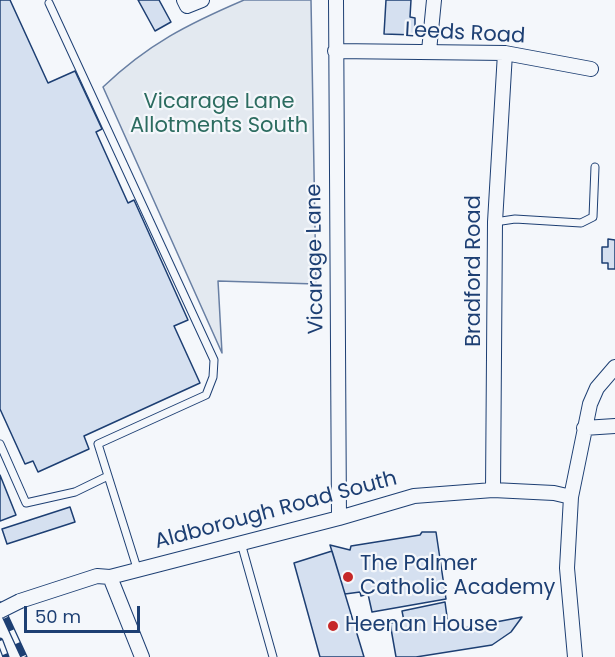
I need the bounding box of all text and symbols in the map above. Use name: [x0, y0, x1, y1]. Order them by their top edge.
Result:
street label: Leeds Road: [404, 18, 526, 50]
park label: Vicarage Lane Allotments South: [130, 90, 308, 140]
street label: Vicarage Lane: [302, 183, 330, 335]
street label: Bradford Road: [462, 195, 488, 347]
street label: Aldborough Road South: [152, 467, 400, 555]
place label: The Palmer Catholic Academy: [360, 552, 555, 602]
marker: The Palmer Catholic Academy: [341, 570, 355, 584]
scale bar: [27, 594, 142, 632]
text: 50 m: [35, 604, 81, 629]
place label: Heenan House: [345, 613, 498, 639]
marker: Heenan House: [326, 619, 340, 633]

